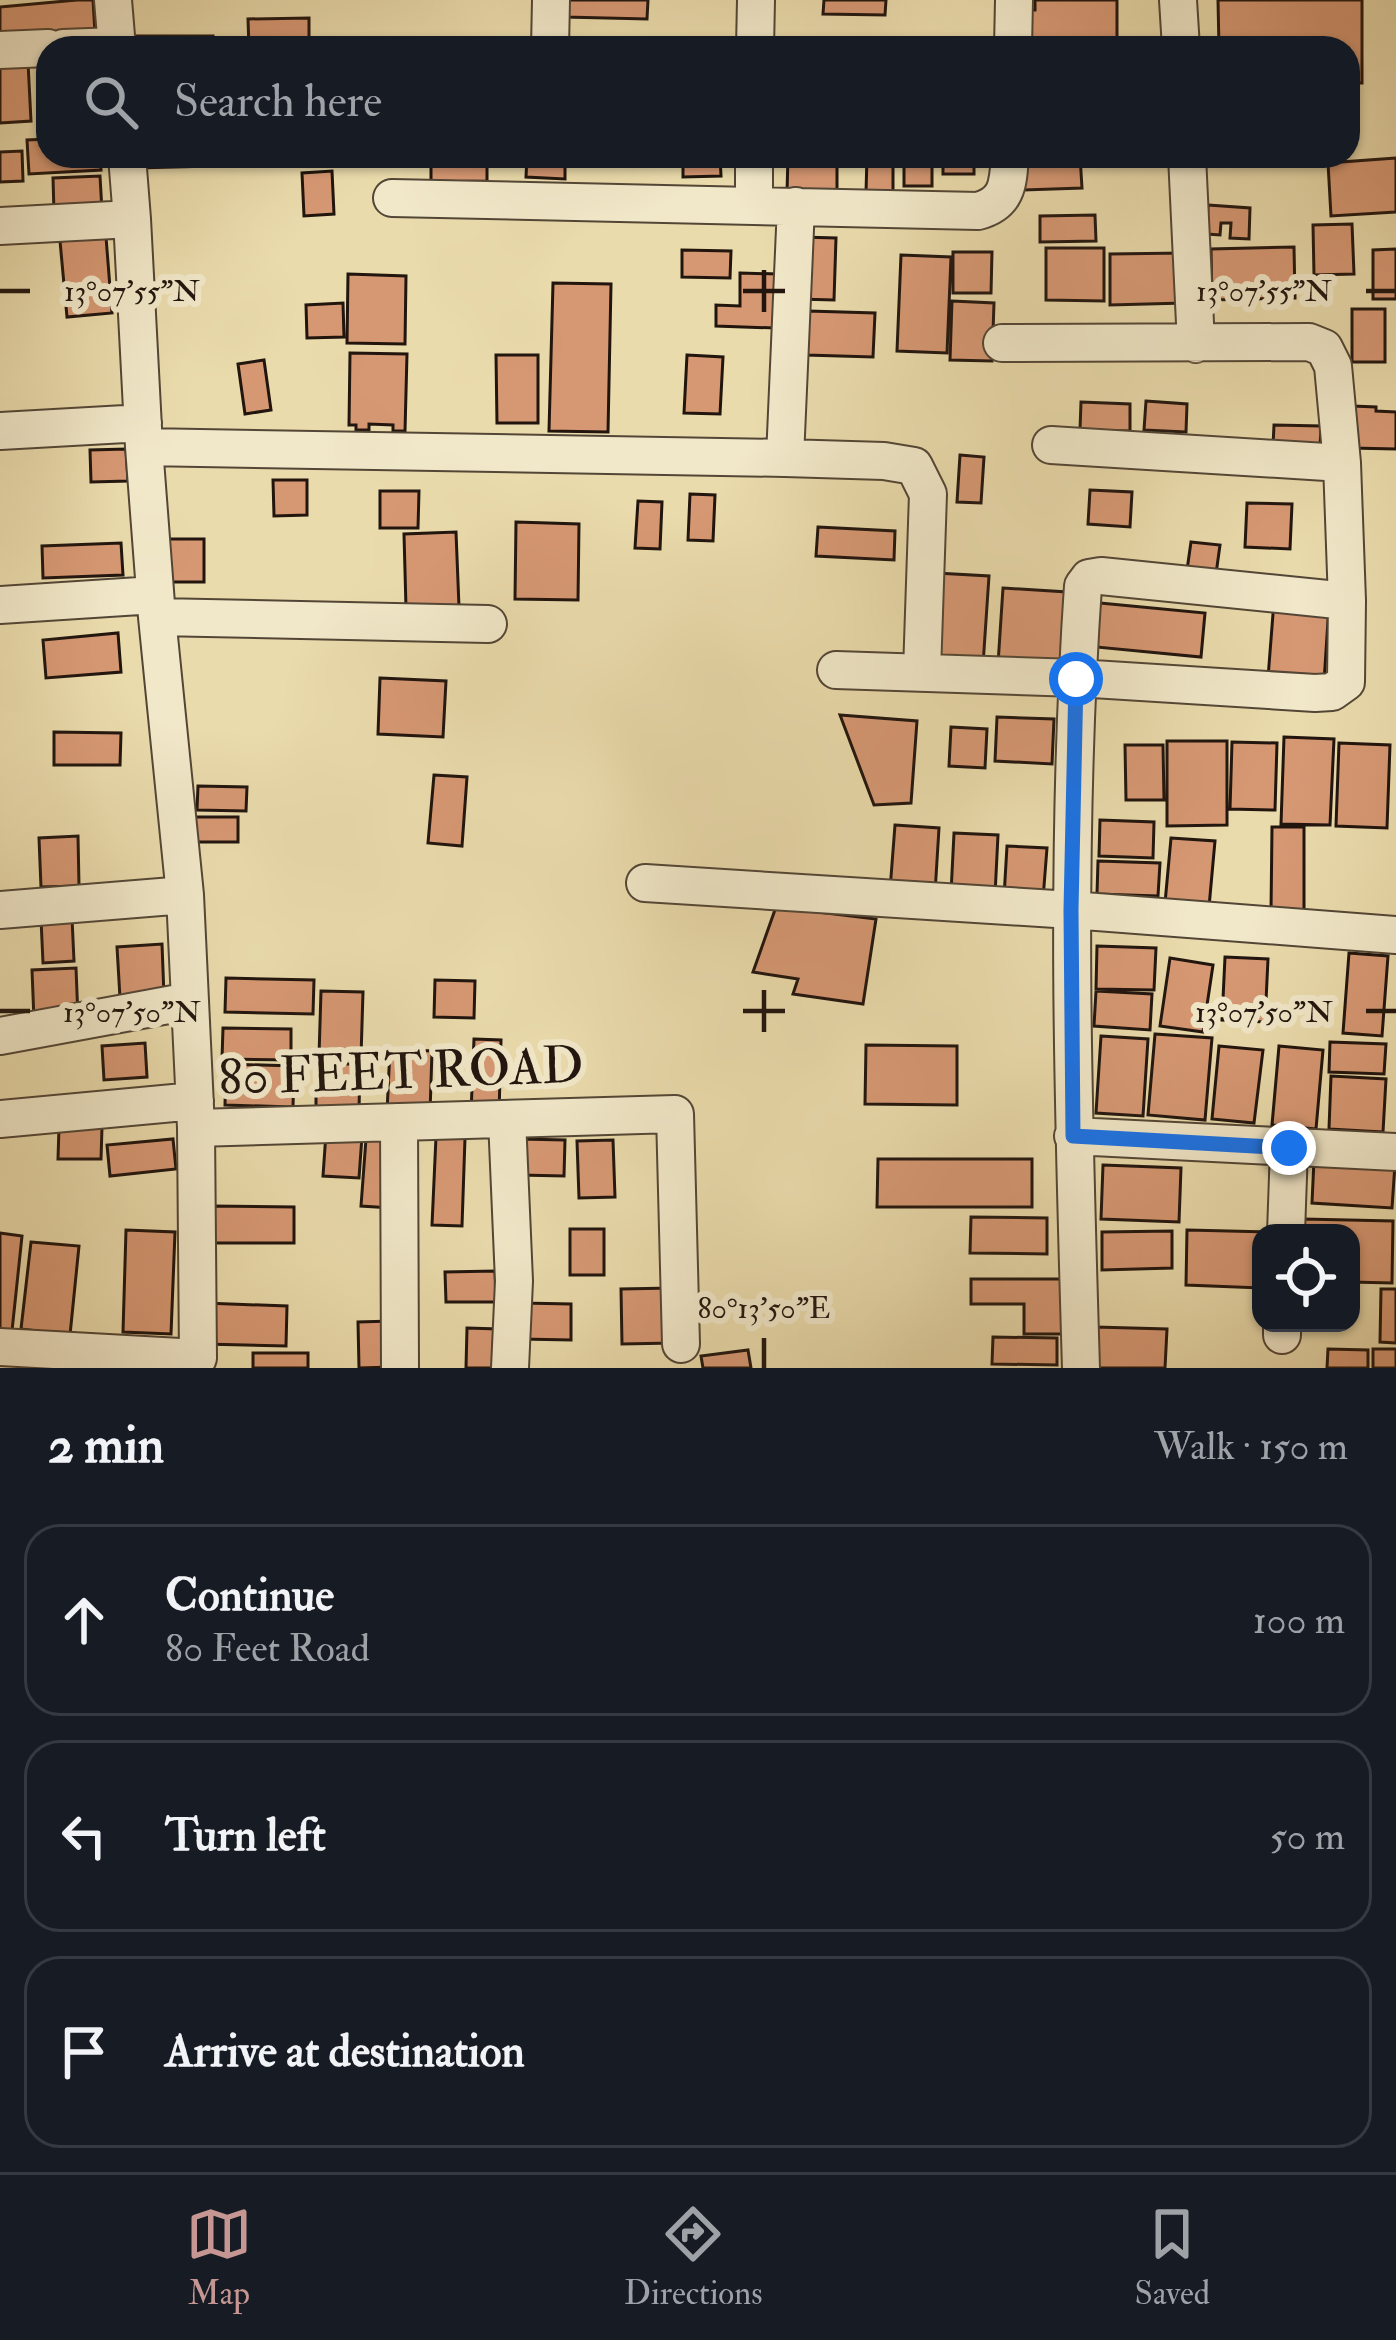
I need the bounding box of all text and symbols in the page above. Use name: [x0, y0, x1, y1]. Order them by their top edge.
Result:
search box: [36, 36, 1360, 168]
icon: search: [78, 69, 144, 135]
text: Search here: [174, 74, 382, 130]
text: 13°07'55"N: [64, 273, 200, 310]
text: 13°07'55"N: [1196, 273, 1332, 310]
route start: [1049, 652, 1103, 706]
text: 13°07'50"N: [63, 994, 201, 1031]
text: 13°07'50"N: [1195, 994, 1333, 1031]
street label: 80 FEET ROAD: [217, 1034, 585, 1110]
route end: [1262, 1121, 1316, 1175]
map controls: [1252, 1224, 1360, 1332]
button: locate: [1252, 1224, 1360, 1332]
text: 80°13'50"E: [698, 1290, 830, 1327]
text: 2 min: [48, 1414, 164, 1478]
text: Walk · 150 m: [1154, 1422, 1348, 1471]
text: Continue: [165, 1568, 334, 1624]
icon: ahead: [51, 1587, 117, 1653]
text: 100 m: [1253, 1596, 1345, 1645]
text: 80 Feet Road: [165, 1624, 370, 1673]
icon: left: [51, 1803, 117, 1869]
text: Turn left: [165, 1808, 326, 1864]
text: 50 m: [1270, 1812, 1345, 1861]
icon: arrive: [51, 2019, 117, 2085]
text: Arrive at destination: [165, 2024, 525, 2080]
tab: Map: [186, 2201, 252, 2314]
tab: Directions: [624, 2201, 763, 2314]
tab: Saved: [1135, 2201, 1210, 2314]

